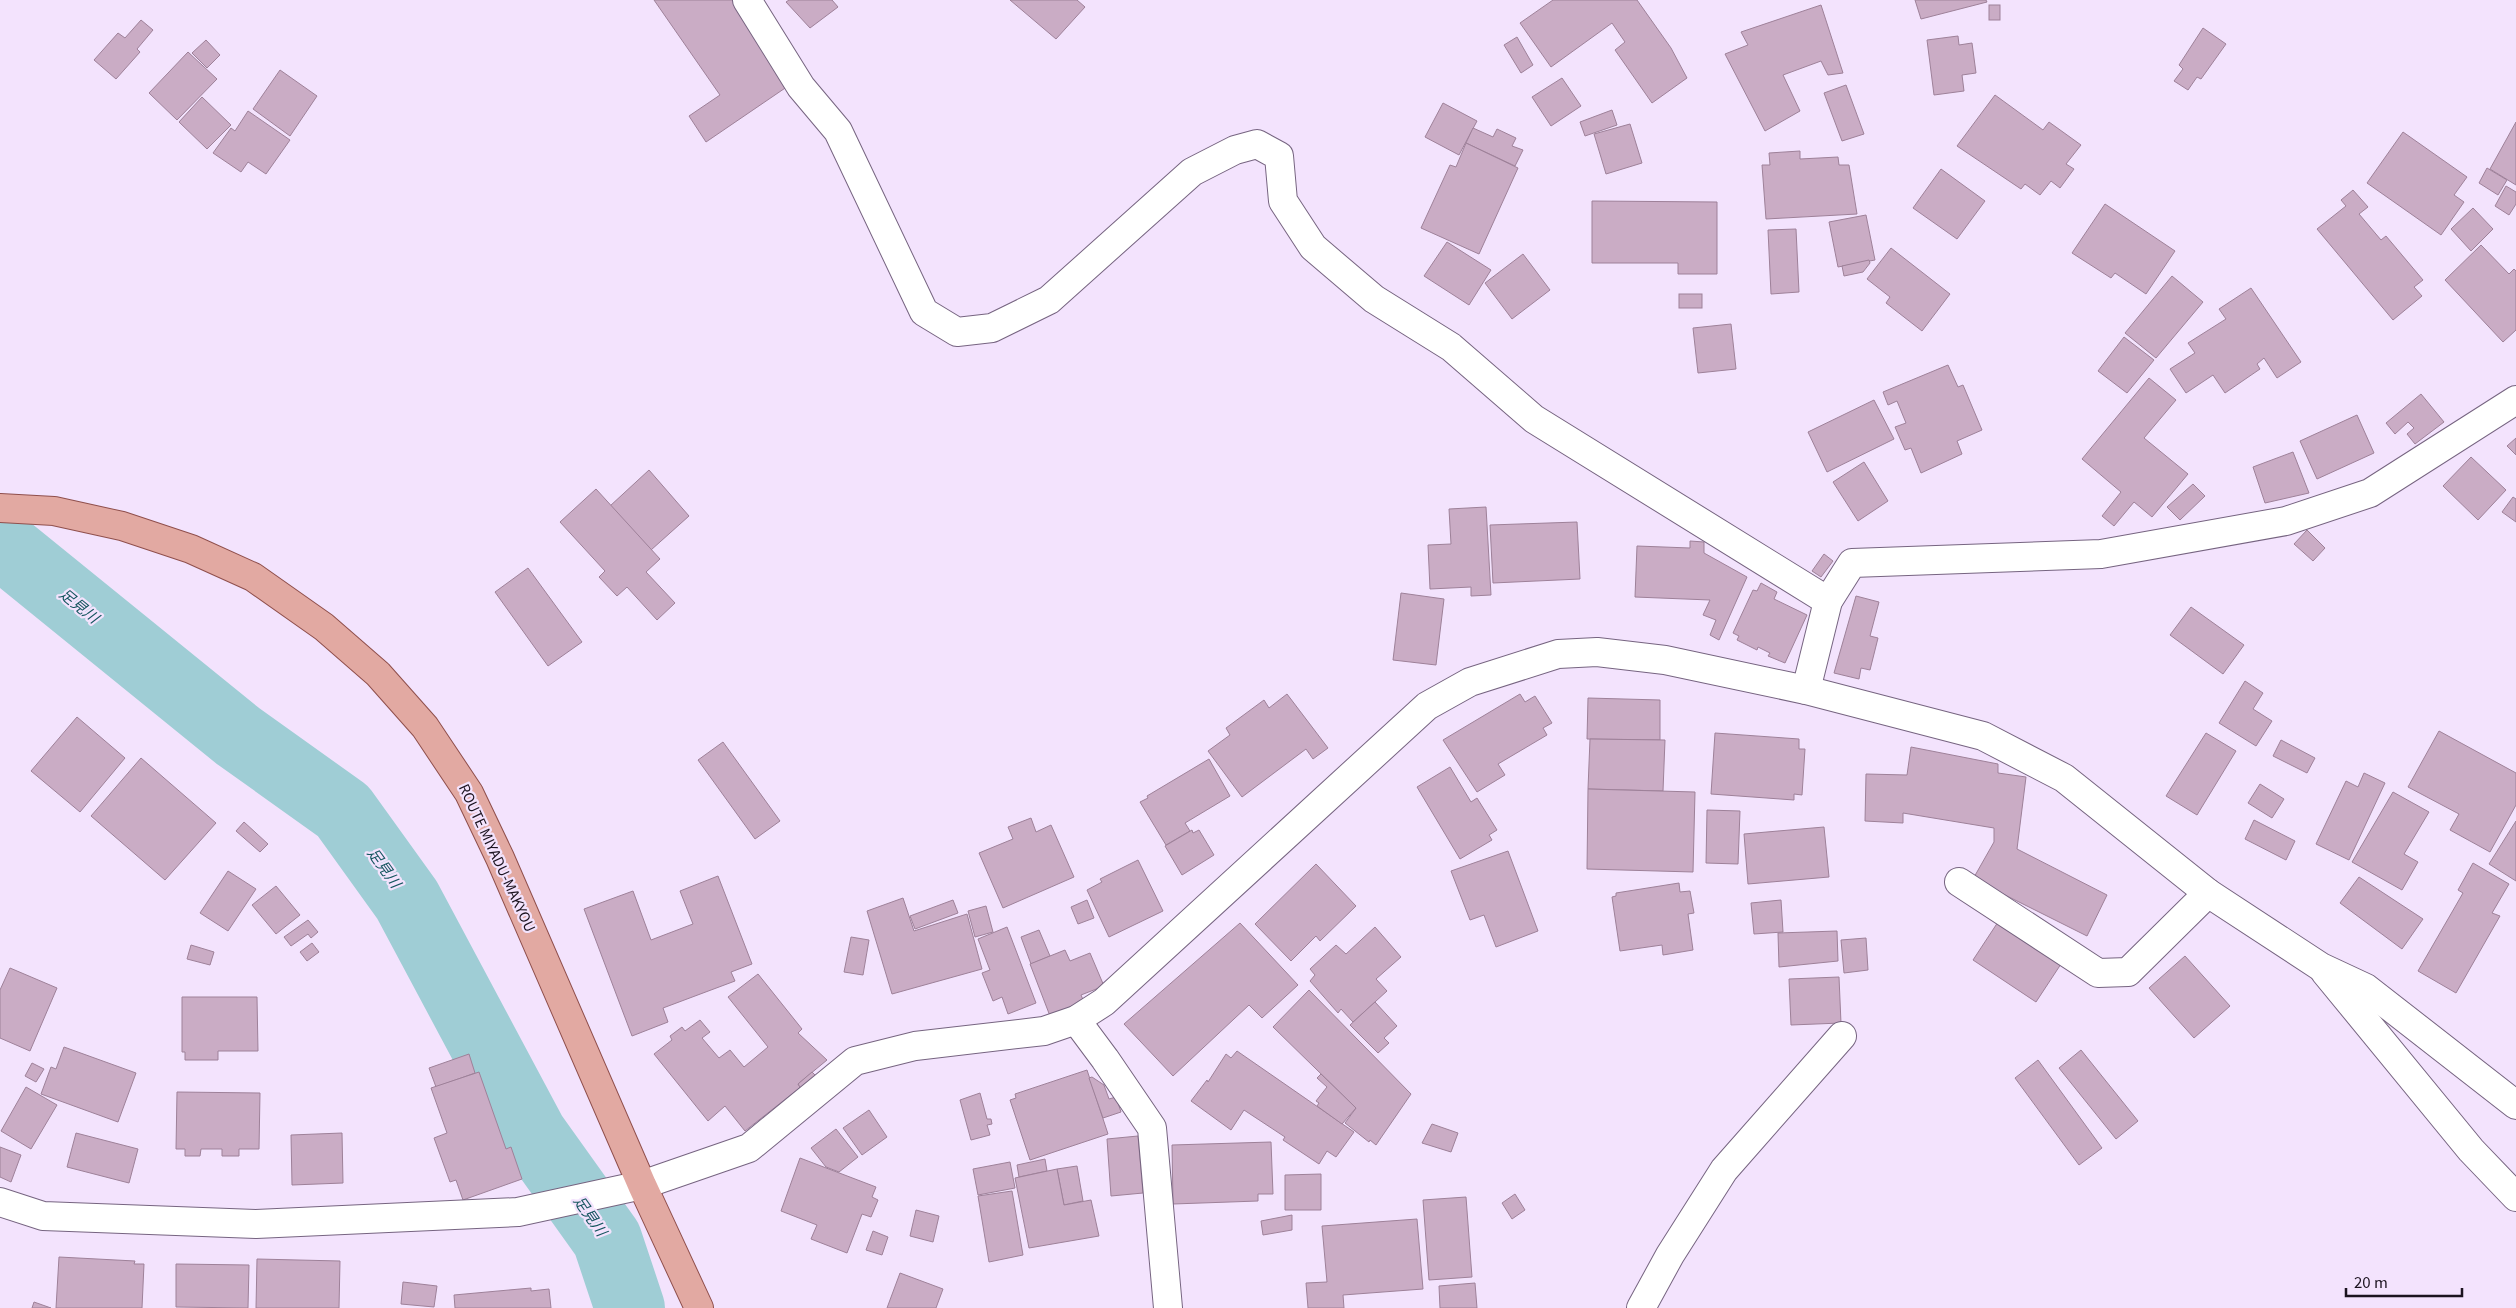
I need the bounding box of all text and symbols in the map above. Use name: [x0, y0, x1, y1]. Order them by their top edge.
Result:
water label: 足見川: [56, 583, 106, 628]
street label: ROUTE MIYADU-MAKYOU: [455, 780, 541, 935]
water label: 足見川: [363, 843, 408, 893]
water label: 足見川: [570, 1191, 614, 1241]
scale bar: [2346, 1266, 2462, 1298]
text: 20 m: [2354, 1271, 2388, 1292]

